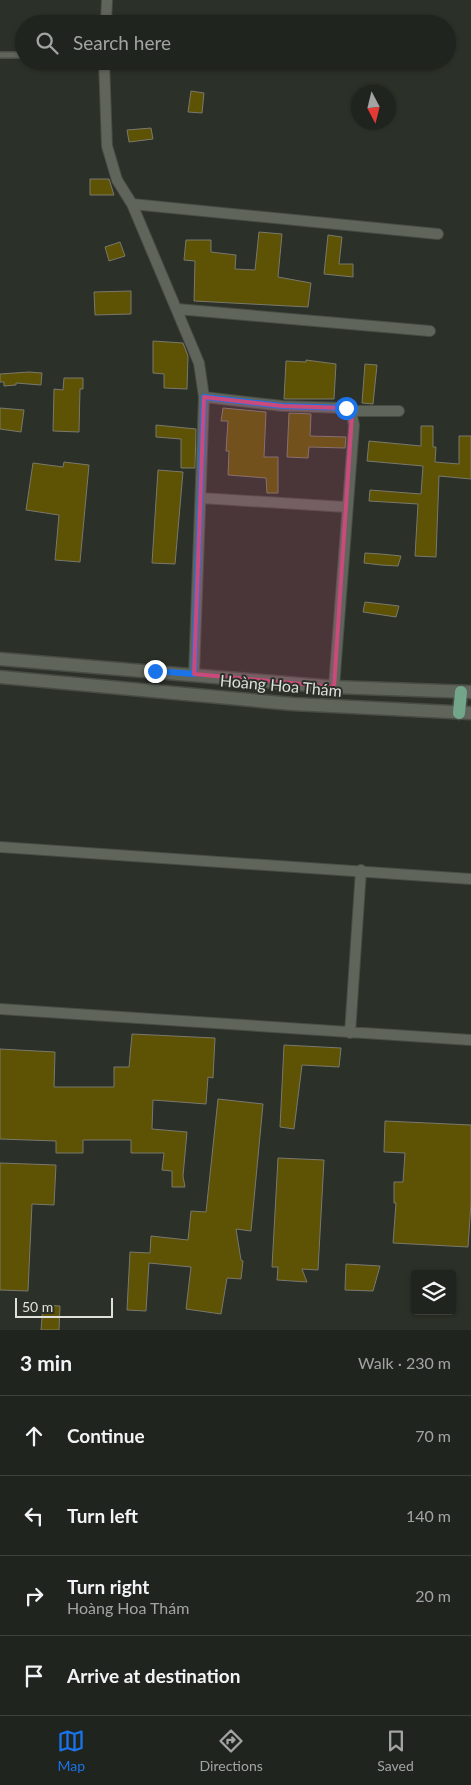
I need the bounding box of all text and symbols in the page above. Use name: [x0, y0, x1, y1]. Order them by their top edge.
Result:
search box: [15, 15, 456, 70]
icon: search: [33, 29, 61, 57]
text: Search here: [73, 31, 171, 54]
north arrow: [351, 85, 396, 130]
route start: [335, 397, 358, 420]
route end: [144, 660, 167, 683]
street label: Hoàng Hoa Thám: [219, 670, 343, 700]
map controls: [411, 1270, 456, 1315]
button: layers: [411, 1270, 456, 1315]
scale bar: [15, 1295, 112, 1318]
text: 50 m: [22, 1298, 53, 1315]
text: 3 min: [20, 1350, 72, 1375]
text: Walk · 230 m: [358, 1353, 451, 1372]
icon: ahead: [20, 1422, 48, 1450]
text: Continue: [67, 1424, 145, 1447]
text: 70 m: [415, 1426, 451, 1445]
icon: left: [20, 1502, 48, 1530]
text: Turn left: [67, 1504, 138, 1527]
text: 140 m: [406, 1506, 451, 1525]
text: Turn right: [67, 1575, 149, 1598]
icon: right: [20, 1582, 48, 1610]
text: 20 m: [415, 1586, 451, 1605]
text: Hoàng Hoa Thám: [67, 1598, 189, 1617]
icon: arrive: [20, 1662, 48, 1690]
text: Arrive at destination: [67, 1664, 240, 1687]
tab: Map: [57, 1727, 85, 1774]
tab: Directions: [200, 1727, 263, 1774]
tab: Saved: [377, 1727, 414, 1774]

